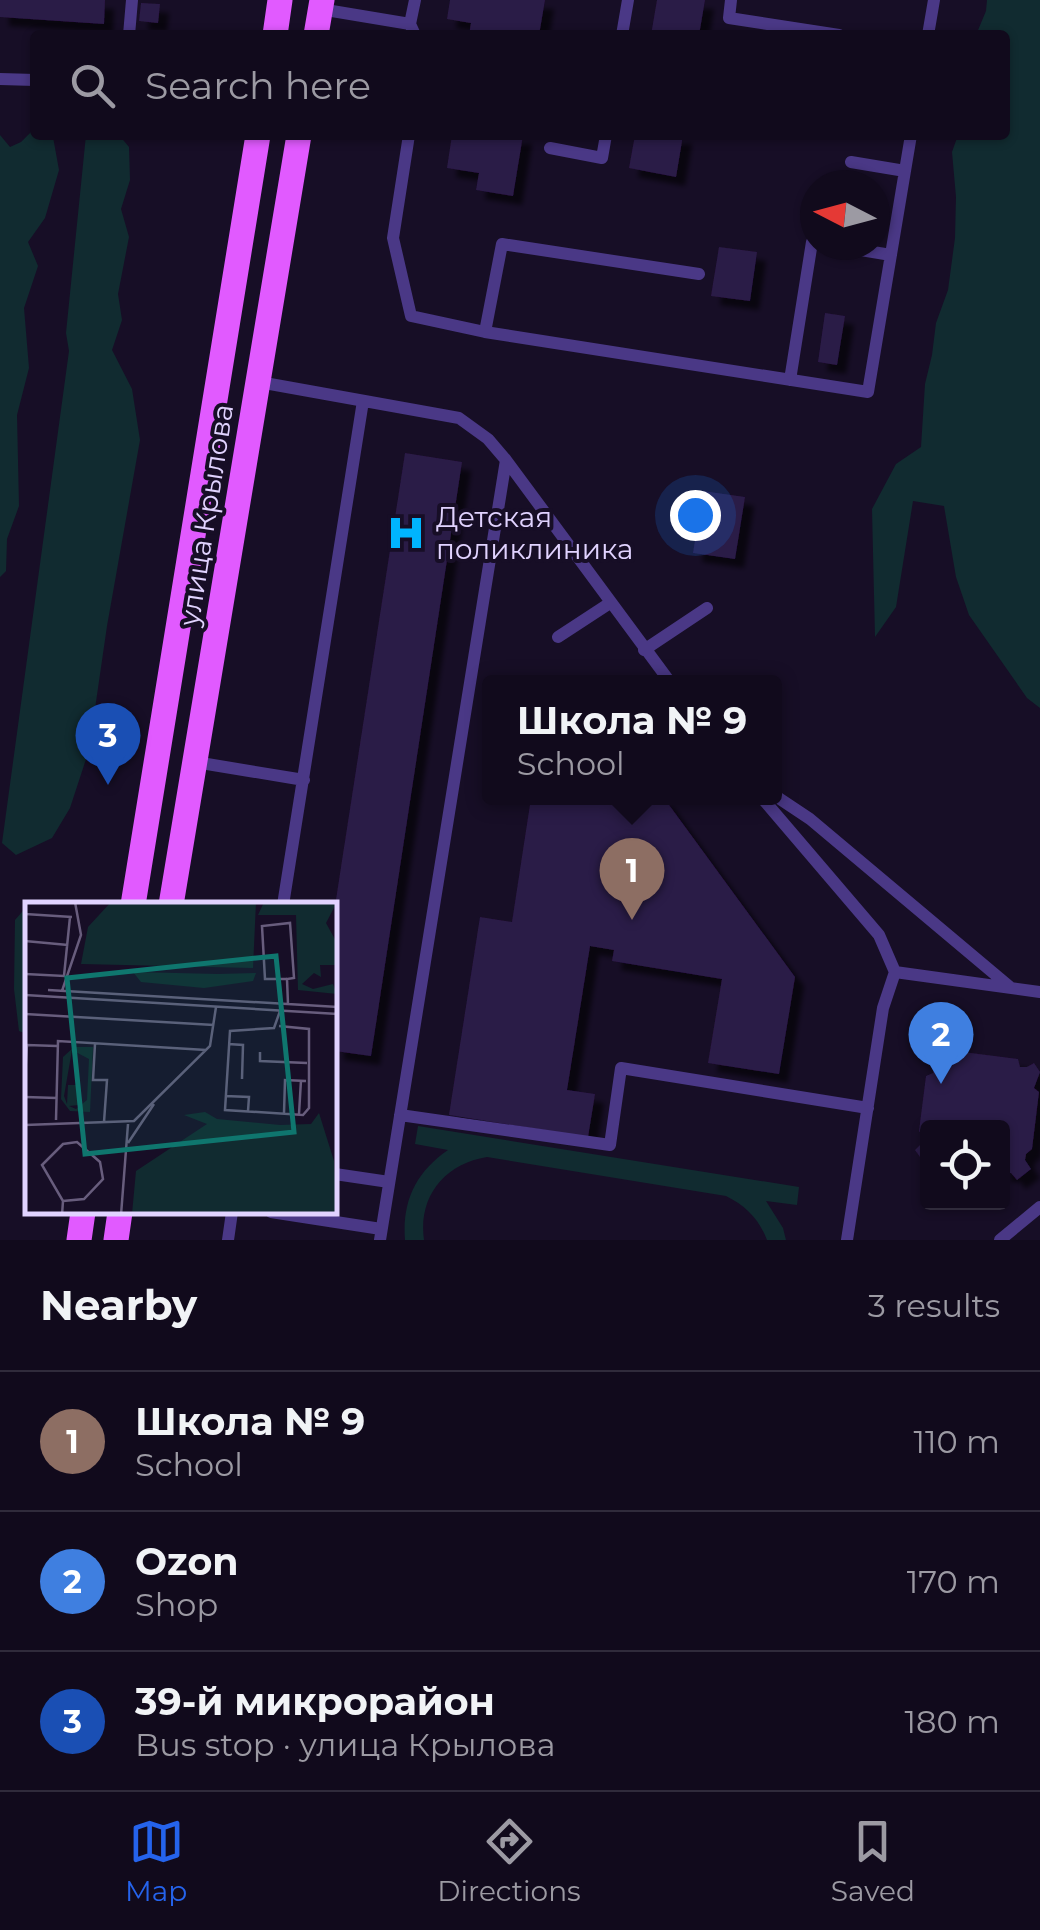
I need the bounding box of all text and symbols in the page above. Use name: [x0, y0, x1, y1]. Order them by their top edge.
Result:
search box: [30, 30, 1010, 140]
icon: search: [65, 58, 120, 113]
text: Search here: [145, 62, 371, 109]
north arrow: [800, 170, 890, 260]
street label: улица Крылова: [172, 402, 240, 629]
your location: [670, 490, 721, 541]
place label: Детская поликлиника: [436, 500, 633, 566]
hospital icon: Детская поликлиника: [385, 512, 427, 554]
popup: [482, 675, 782, 805]
text: Школа № 9: [517, 697, 747, 744]
pin: 3: [76, 702, 140, 785]
text: School: [517, 744, 625, 783]
pin: 1: [600, 838, 664, 920]
inset map: [25, 902, 338, 1215]
pin: 2: [908, 1002, 974, 1084]
map controls: [920, 1120, 1010, 1210]
button: locate: [920, 1120, 1010, 1210]
text: Nearby: [40, 1279, 197, 1331]
text: 3 results: [868, 1286, 1000, 1325]
text: Школа № 9: [135, 1398, 365, 1445]
text: 1: [66, 1422, 79, 1461]
text: 110 m: [913, 1422, 1000, 1461]
text: School: [135, 1445, 243, 1484]
text: Ozon: [135, 1538, 239, 1585]
text: 2: [63, 1562, 82, 1601]
text: 170 m: [907, 1562, 1000, 1601]
text: Shop: [135, 1585, 218, 1624]
text: 39-й микрорайон: [135, 1678, 495, 1725]
text: 3: [63, 1702, 82, 1741]
text: 180 m: [905, 1702, 1000, 1741]
text: Bus stop · улица Крылова: [135, 1725, 555, 1764]
tab: Map: [125, 1814, 187, 1908]
tab: Directions: [437, 1814, 581, 1908]
tab: Saved: [831, 1814, 915, 1908]

